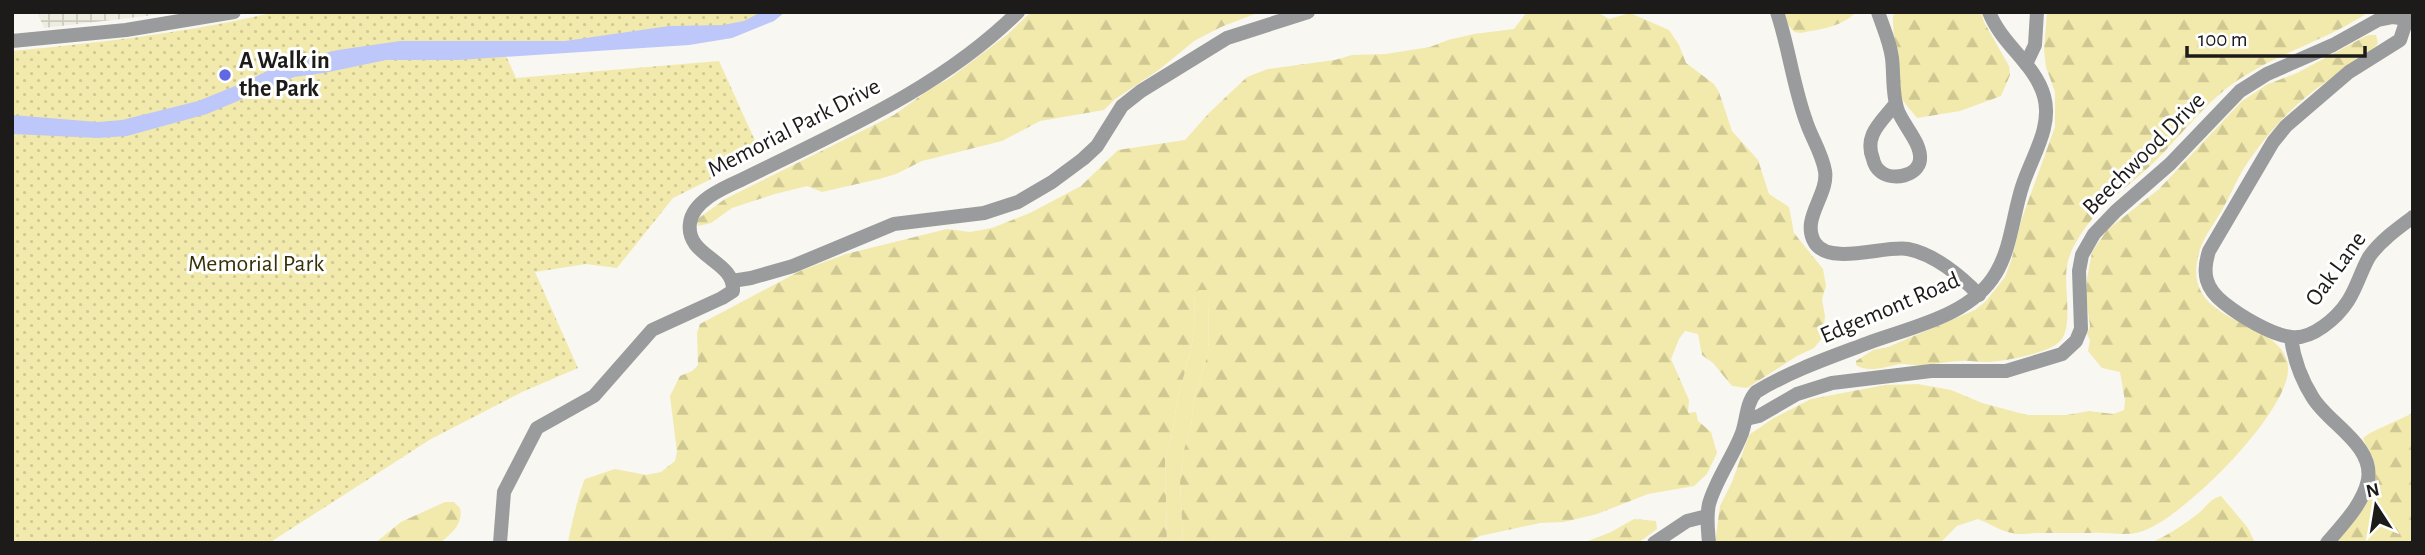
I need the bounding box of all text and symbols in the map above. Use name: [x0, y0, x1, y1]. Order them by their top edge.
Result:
scale bar: [2187, 14, 2366, 58]
text: 100 m: [2198, 29, 2248, 50]
place label: A Walk in the Park: [239, 49, 330, 101]
marker: A Walk in the Park: [217, 67, 233, 83]
street label: Memorial Park Drive: [704, 74, 884, 182]
street label: Beechwood Drive: [2078, 88, 2210, 220]
street label: Oak Lane: [2301, 227, 2371, 311]
park label: Memorial Park: [188, 252, 324, 276]
street label: Edgemont Road: [1817, 268, 1963, 348]
north arrow: [2341, 471, 2411, 541]
text: N: [2364, 480, 2381, 502]

